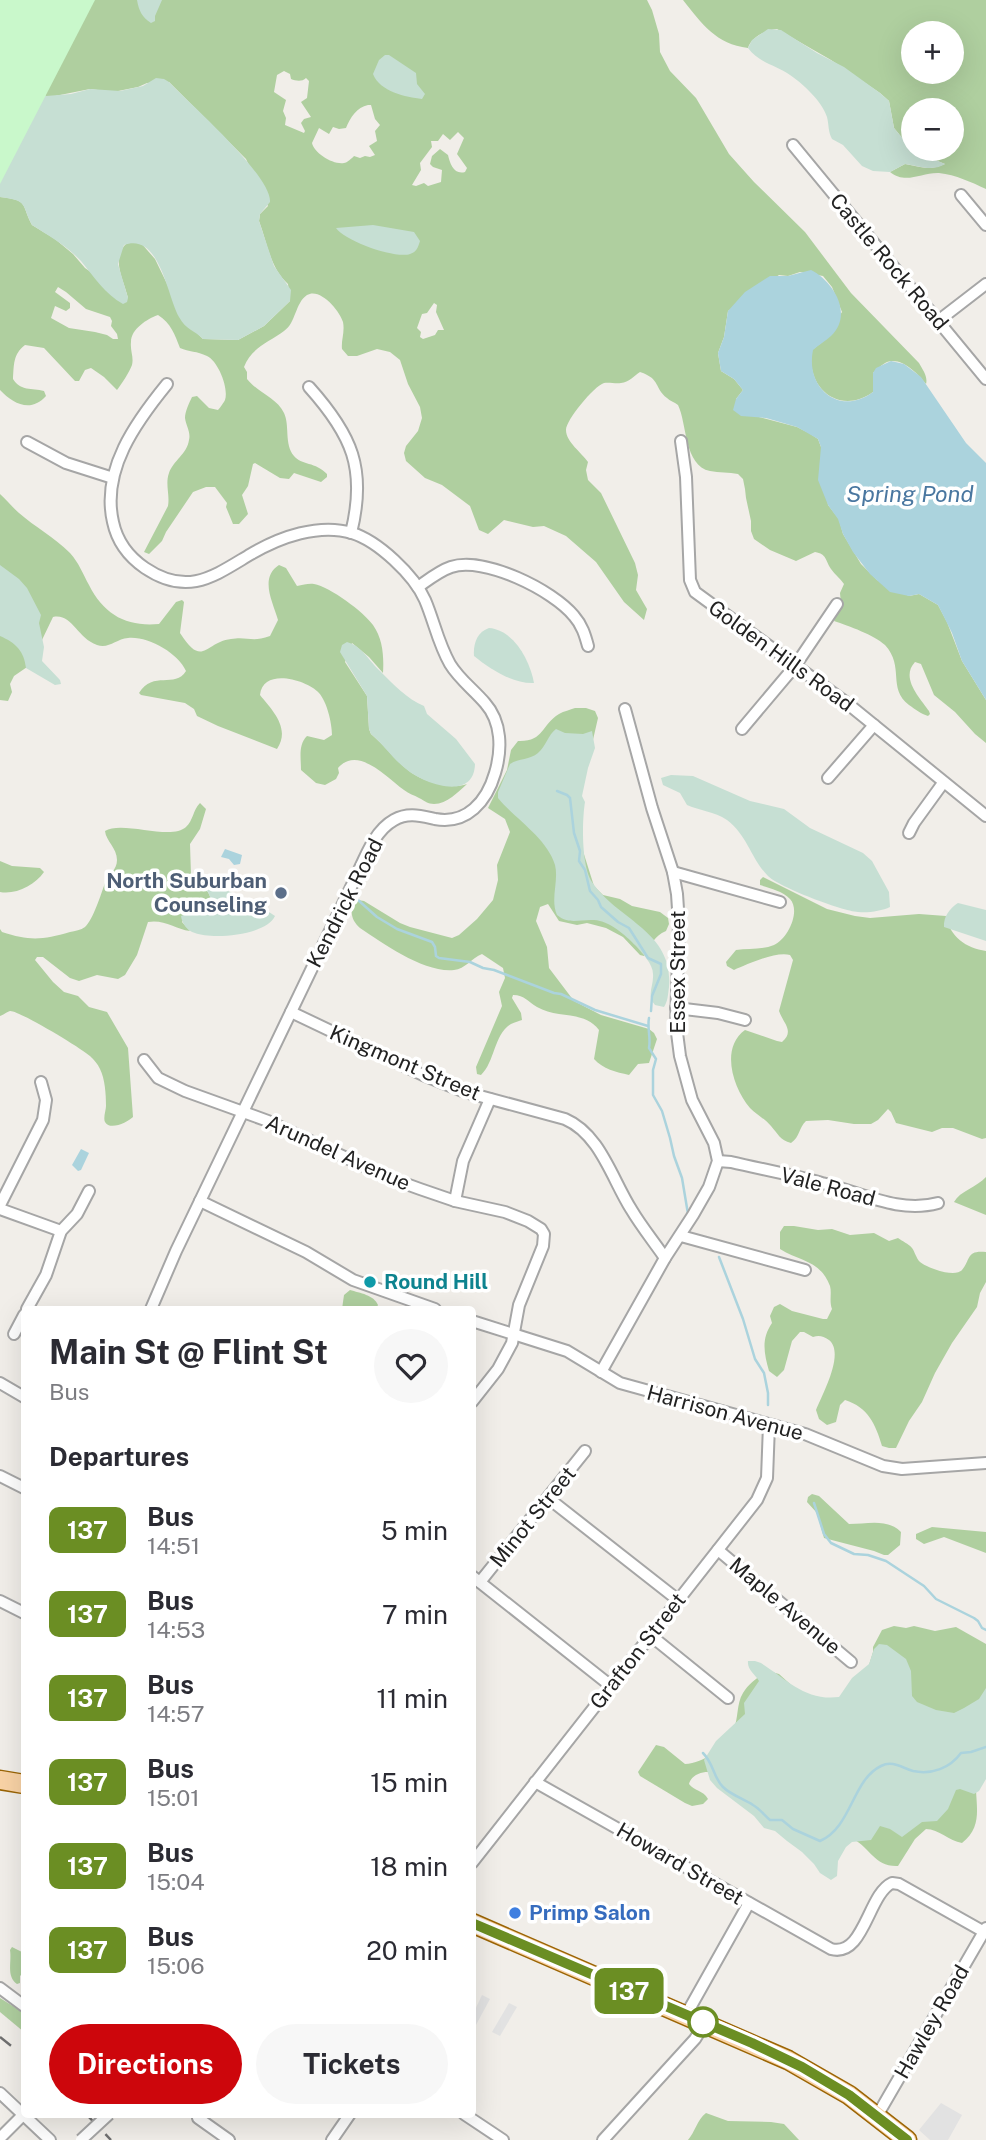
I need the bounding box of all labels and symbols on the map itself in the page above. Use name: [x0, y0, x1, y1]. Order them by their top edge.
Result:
street label: Castle Rock Road: [825, 188, 954, 335]
water label: Spring Pond: [846, 480, 974, 507]
street label: Golden Hills Road: [704, 594, 859, 717]
street label: Kendrick Road: [301, 834, 388, 972]
place label: North Suburban Counseling: [106, 868, 267, 917]
marker: North Suburban Counseling: [273, 885, 289, 901]
street label: Essex Street: [665, 910, 690, 1034]
street label: Kingmont Street: [326, 1020, 484, 1106]
street label: Arundel Avenue: [262, 1109, 414, 1196]
street label: Vale Road: [778, 1162, 878, 1211]
place label: Round Hill: [384, 1269, 488, 1294]
marker: Round Hill: [362, 1274, 378, 1290]
street label: Harrison Avenue: [644, 1380, 806, 1445]
street label: Minot Street: [484, 1461, 581, 1572]
street label: Maple Avenue: [725, 1552, 846, 1659]
street label: Grafton Street: [585, 1588, 691, 1714]
street label: Howard Street: [612, 1817, 748, 1910]
place label: Primp Salon: [529, 1900, 650, 1925]
marker: Primp Salon: [507, 1905, 523, 1921]
street label: Hawley Road: [889, 1960, 974, 2083]
line badge: 137: [589, 1968, 669, 2014]
unlabelled marker: [688, 2007, 718, 2037]

